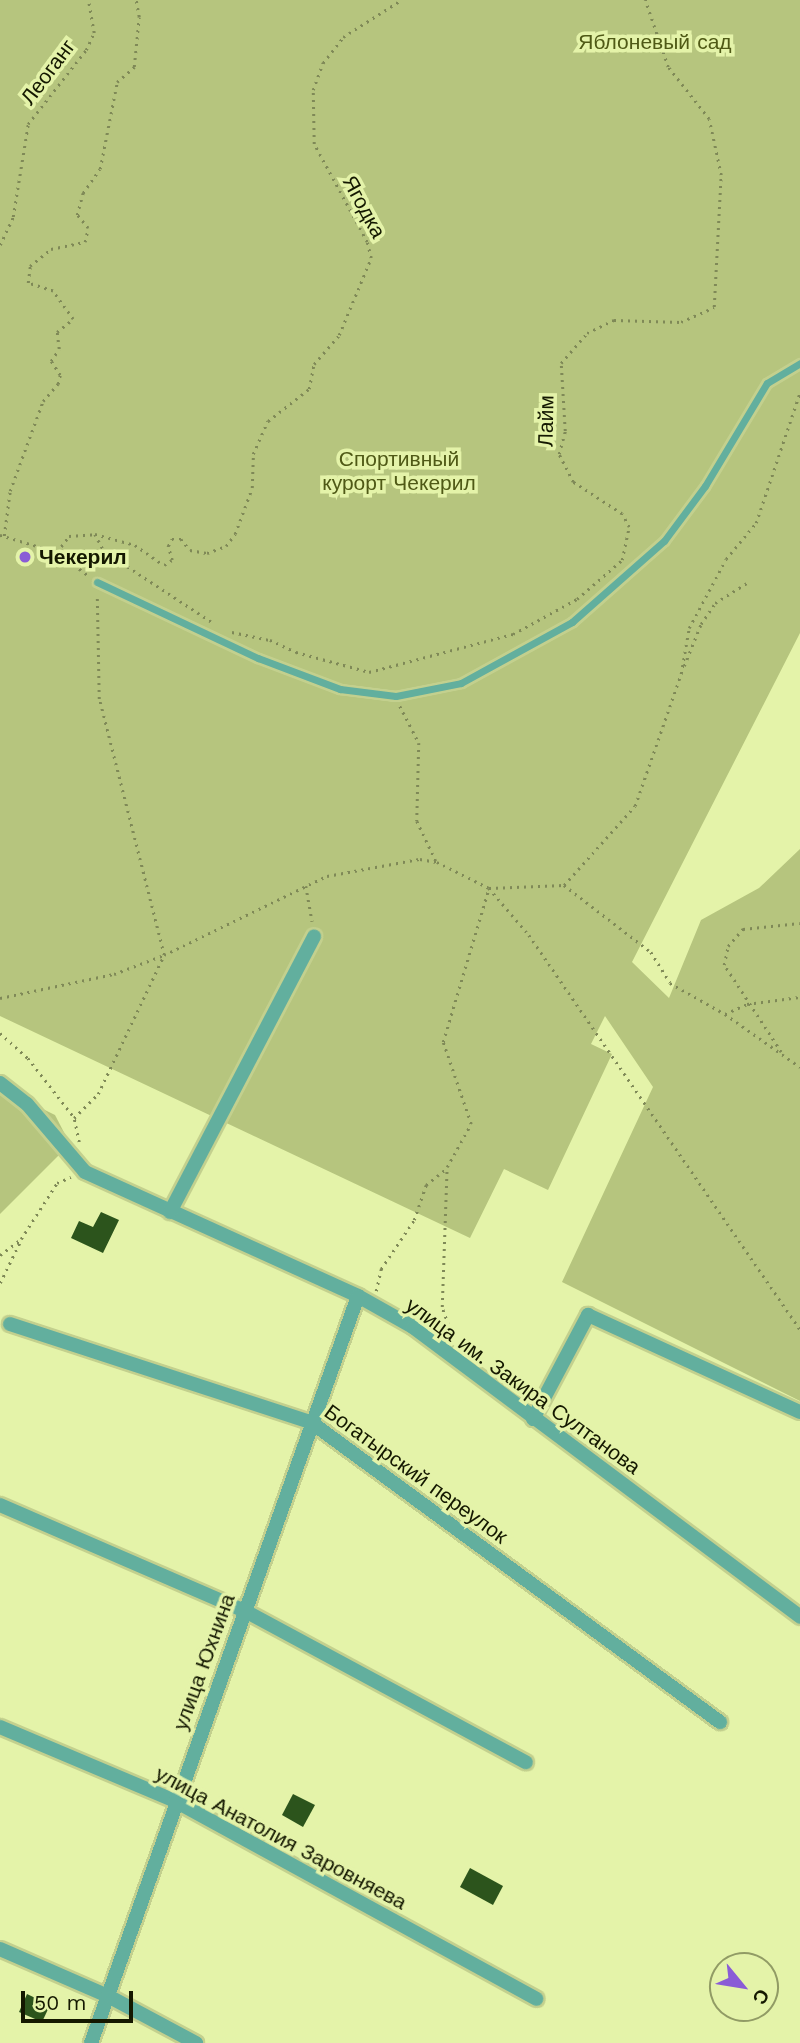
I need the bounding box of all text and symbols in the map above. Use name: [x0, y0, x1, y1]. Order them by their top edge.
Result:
park label: Яблоневый сад: [578, 29, 732, 55]
street label: Леоганг: [15, 34, 81, 110]
street label: Ягодка: [337, 171, 391, 243]
street label: Лайм: [533, 395, 559, 447]
park label: Спортивный курорт Чекерил: [322, 446, 476, 496]
place label: Чекерил: [39, 544, 127, 570]
marker: Чекерил: [17, 549, 33, 565]
street label: улица им. Закира Султанова: [401, 1292, 645, 1480]
street label: Богатырский переулок: [320, 1399, 512, 1549]
street label: улица Юхнина: [168, 1590, 240, 1734]
street label: улица Анатолия Заровняева: [151, 1761, 411, 1915]
north arrow: [709, 1952, 779, 2022]
scale bar: [24, 1976, 136, 2020]
text: С: [747, 1985, 774, 2008]
text: 50 m: [34, 1990, 86, 2015]

